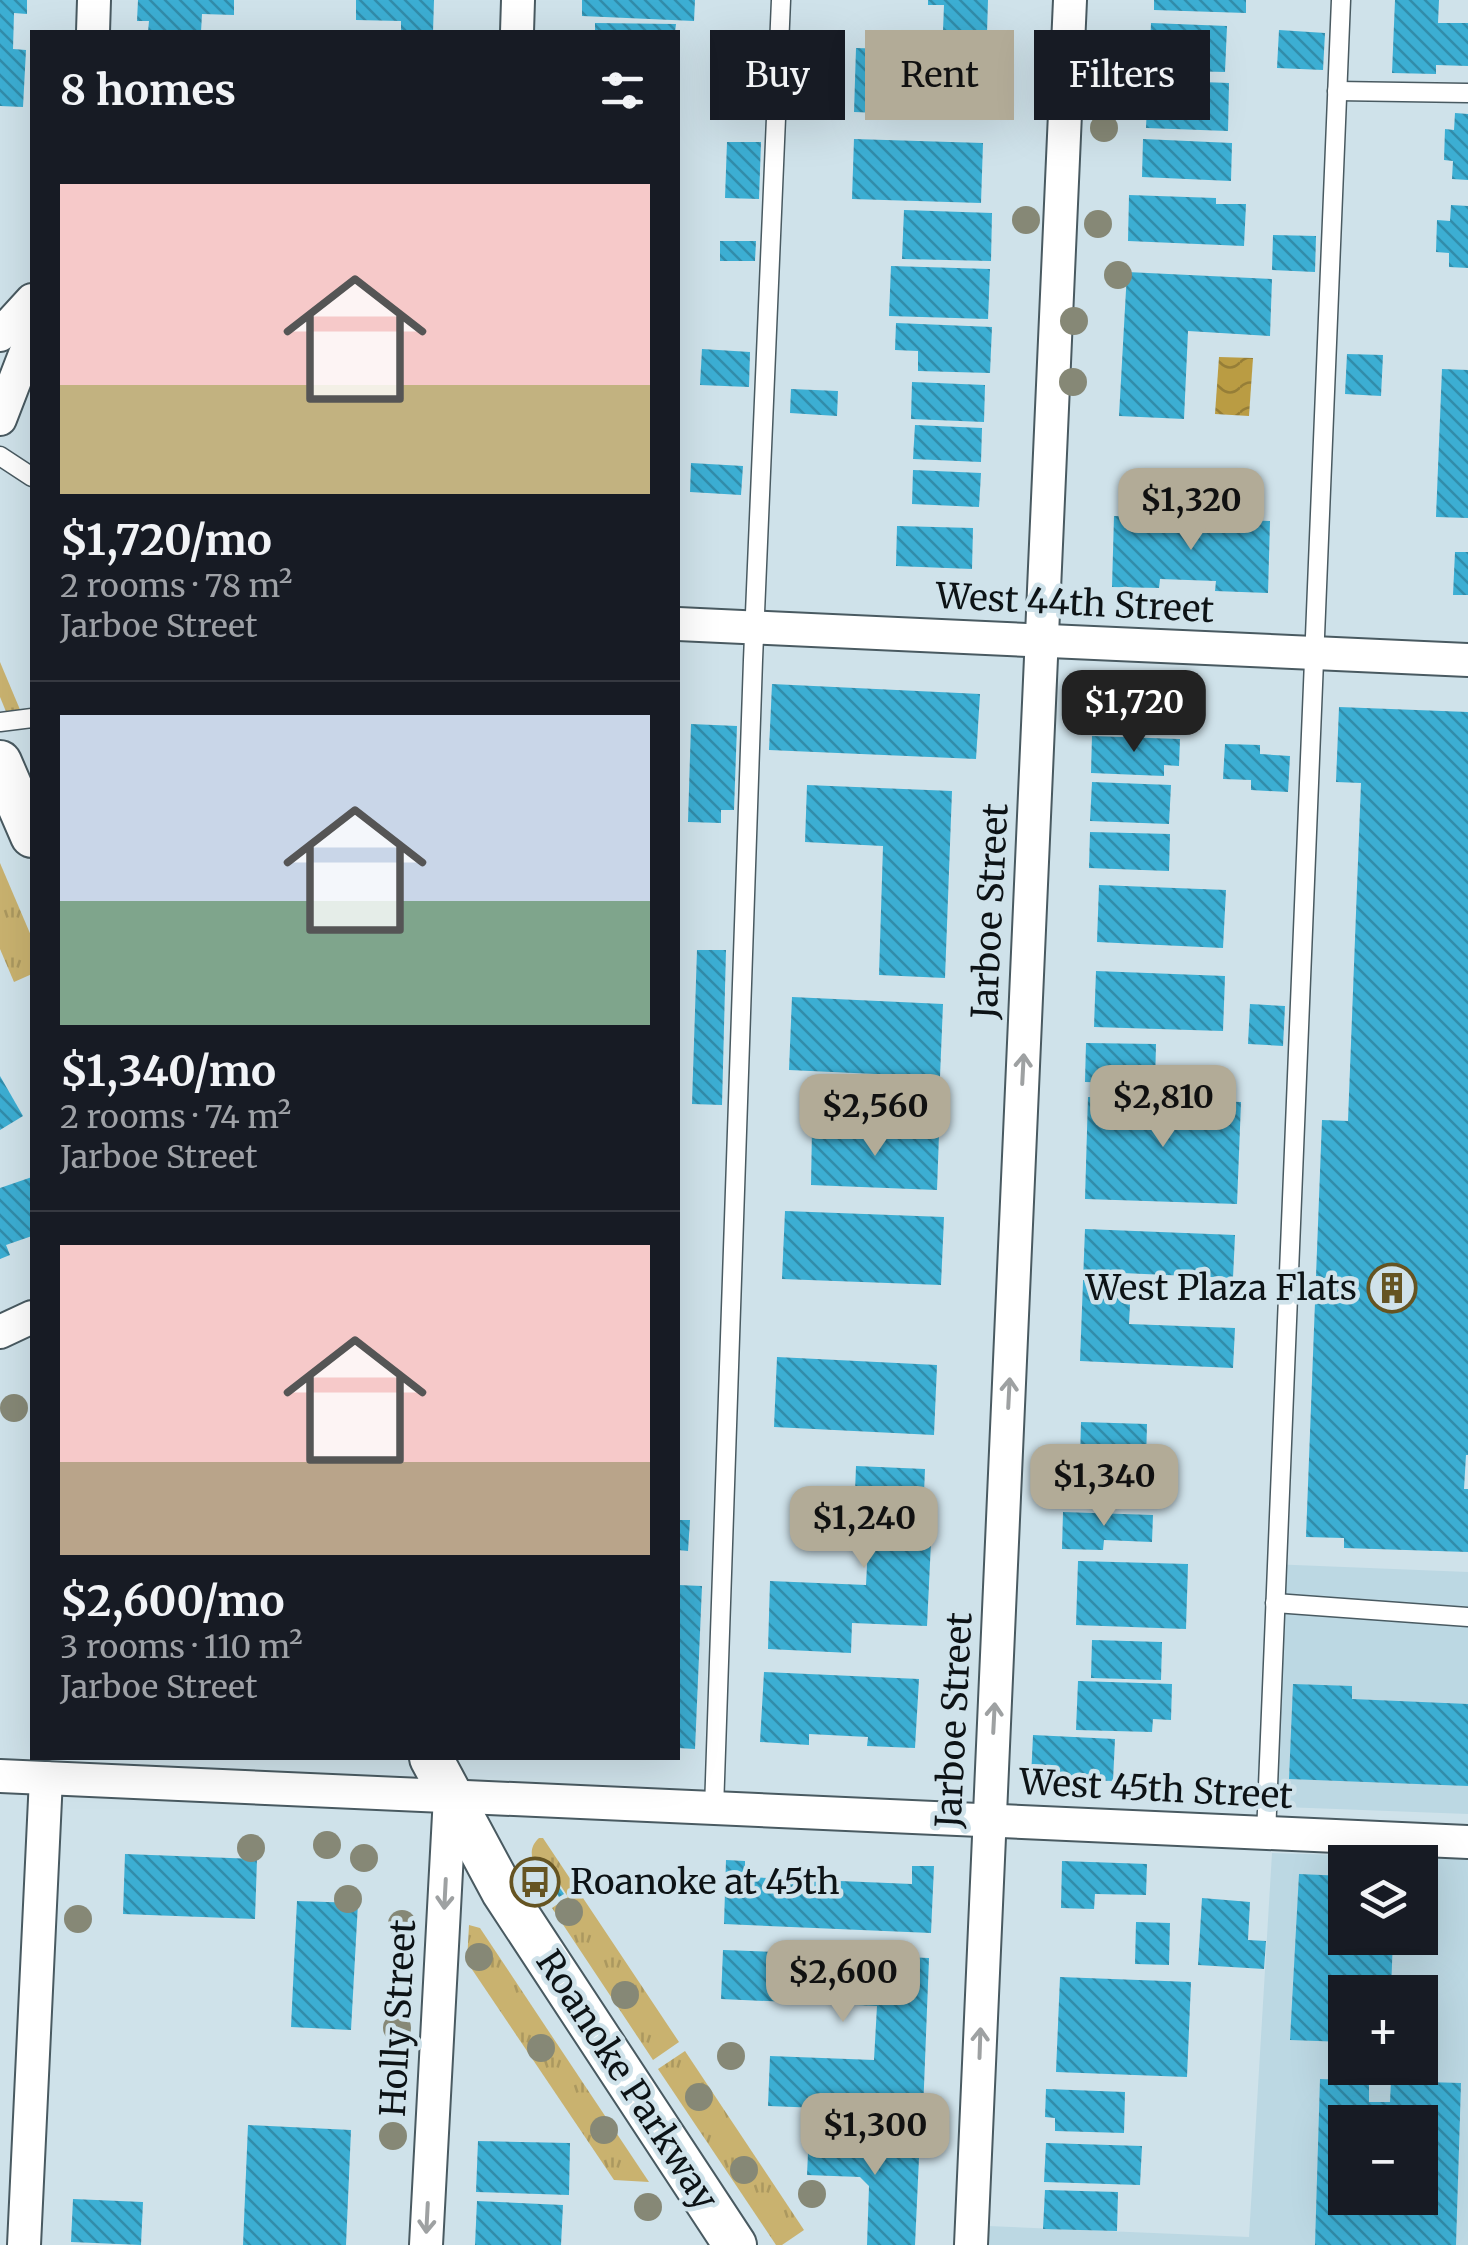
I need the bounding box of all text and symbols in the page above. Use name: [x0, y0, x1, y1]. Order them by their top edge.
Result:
chip: Buy: [710, 30, 845, 120]
chip: Rent: [865, 30, 1014, 120]
chip: Filters: [1034, 30, 1210, 120]
icon: filters: [595, 63, 650, 118]
text: 8 homes: [60, 64, 236, 116]
icon: home: [265, 249, 445, 429]
pin: $1,320: [1110, 468, 1272, 553]
text: $1,320: [1140, 480, 1242, 520]
text: $1,720/mo: [60, 514, 272, 566]
text: 2 rooms · 78 m²: [60, 566, 292, 606]
street label: West 44th Street: [934, 574, 1216, 632]
text: Jarboe Street: [60, 606, 257, 646]
pin: $1,720: [1053, 670, 1215, 755]
text: $1,720: [1084, 682, 1184, 722]
icon: home: [265, 780, 445, 960]
street label: Jarboe Street: [962, 802, 1018, 1021]
text: $1,340/mo: [60, 1045, 276, 1097]
one-way arrow: [1014, 1053, 1033, 1085]
pin: $2,810: [1082, 1065, 1244, 1150]
pin: $2,560: [794, 1074, 956, 1159]
text: $2,810: [1112, 1077, 1214, 1117]
text: $2,560: [821, 1086, 929, 1126]
text: 2 rooms · 74 m²: [60, 1097, 291, 1137]
text: Jarboe Street: [60, 1137, 257, 1177]
building icon: West Plaza Flats: [1366, 1262, 1418, 1314]
place label: West Plaza Flats: [1085, 1266, 1357, 1310]
icon: home: [265, 1310, 445, 1490]
one-way arrow: [999, 1378, 1018, 1410]
pin: $1,340: [1023, 1444, 1185, 1529]
text: $1,340: [1052, 1456, 1156, 1496]
pin: $1,240: [783, 1486, 945, 1571]
text: $1,240: [812, 1498, 916, 1538]
text: $2,600/mo: [60, 1575, 284, 1627]
street label: Jarboe Street: [926, 1611, 982, 1830]
text: 3 rooms · 110 m²: [60, 1627, 303, 1667]
text: Jarboe Street: [60, 1667, 257, 1707]
one-way arrow: [985, 1702, 1004, 1735]
street label: West 45th Street: [1017, 1760, 1294, 1818]
map controls: [1328, 1845, 1438, 2215]
button: layers: [1328, 1845, 1438, 1955]
bus stop icon: Roanoke at 45th: [509, 1856, 561, 1908]
place label: Roanoke at 45th: [570, 1860, 840, 1904]
one-way arrow: [436, 1877, 455, 1909]
street label: Holly Street: [371, 1918, 425, 2118]
pin: $2,600: [762, 1940, 924, 2025]
street label: Roanoke Parkway: [527, 1942, 728, 2219]
text: $2,600: [788, 1952, 898, 1992]
button: +: [1328, 1975, 1438, 2085]
one-way arrow: [971, 2027, 990, 2059]
pin: $1,300: [794, 2093, 956, 2178]
text: $1,300: [822, 2105, 928, 2145]
button: −: [1328, 2105, 1438, 2215]
one-way arrow: [417, 2202, 436, 2234]

